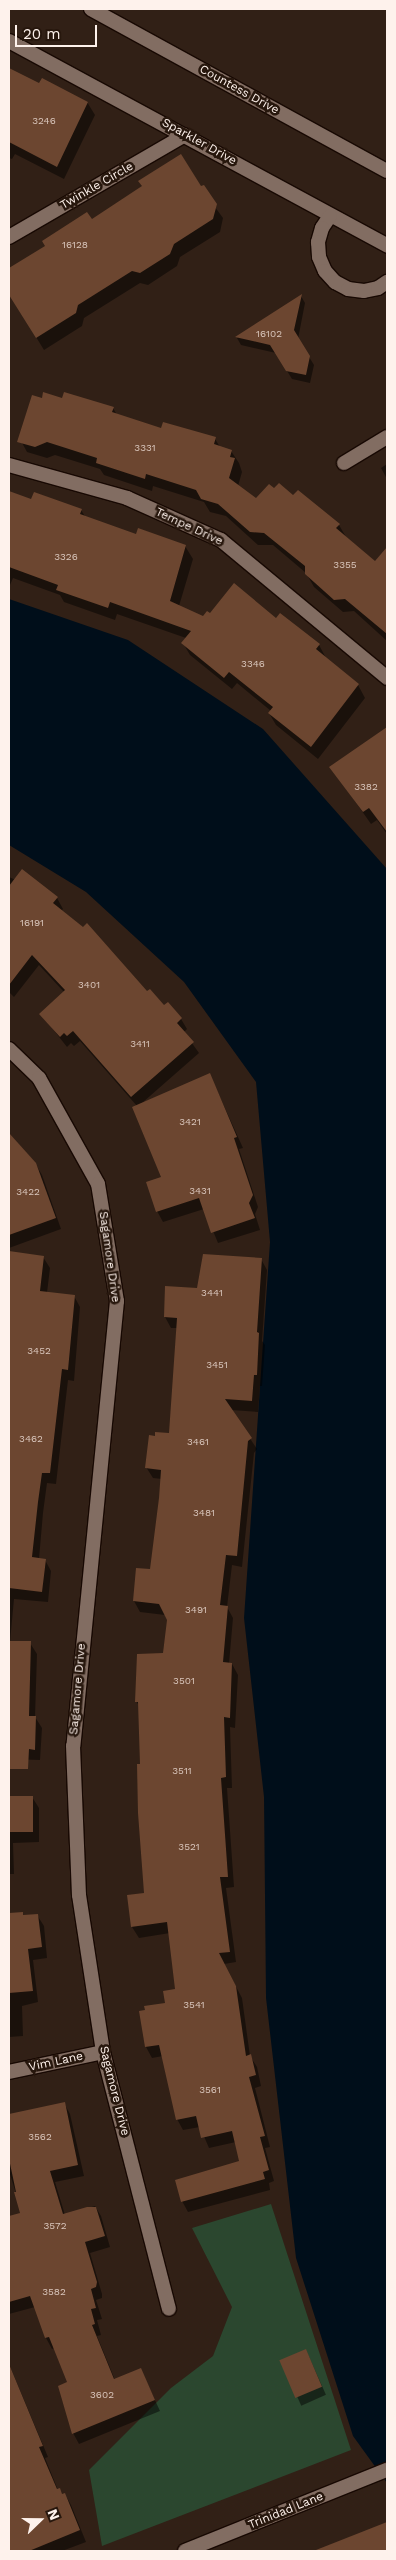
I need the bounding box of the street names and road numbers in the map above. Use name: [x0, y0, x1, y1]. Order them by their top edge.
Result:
street label: Countess Drive: [197, 62, 281, 118]
street label: Sparkler Drive: [159, 116, 239, 168]
street label: Twinkle Circle: [58, 159, 136, 213]
street label: Tempe Drive: [153, 505, 225, 549]
street label: Sagamore Drive: [95, 1211, 123, 1303]
street label: Sagamore Drive: [67, 1643, 89, 1735]
street label: Sagamore Drive: [96, 2045, 132, 2137]
street label: Vim Lane: [28, 2049, 84, 2075]
street label: Trinidad Lane: [247, 2489, 325, 2533]

